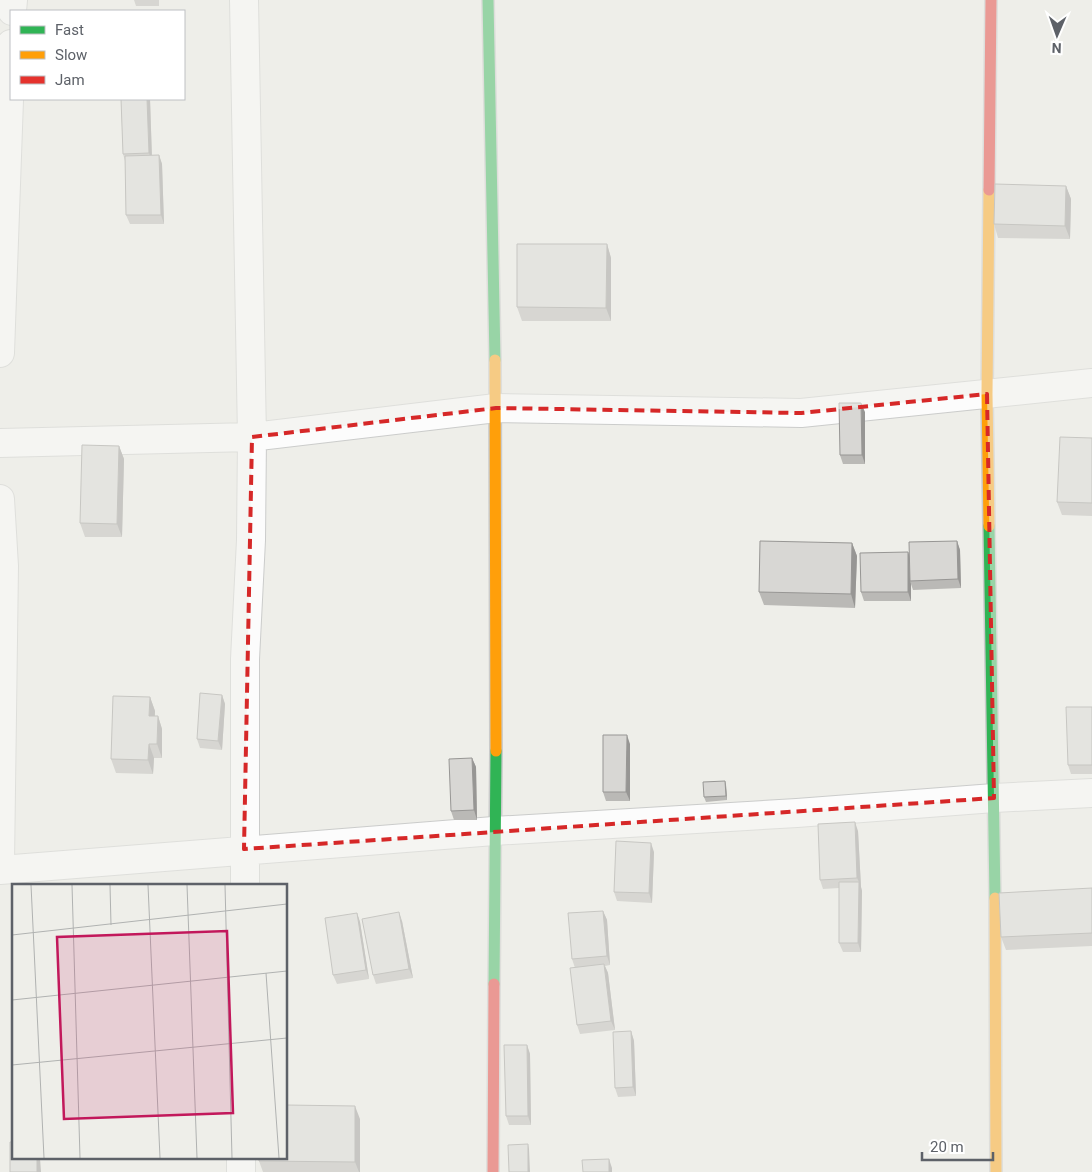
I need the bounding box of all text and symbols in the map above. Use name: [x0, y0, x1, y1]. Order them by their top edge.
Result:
legend: [10, 10, 185, 100]
north arrow: [1032, 10, 1082, 60]
text: Fast: [55, 21, 84, 39]
text: N: [1051, 40, 1062, 56]
text: Slow: [55, 46, 87, 64]
text: Jam: [55, 71, 85, 89]
inset map: [12, 884, 288, 1160]
scale bar: [922, 1130, 993, 1162]
text: 20 m: [930, 1138, 964, 1156]

